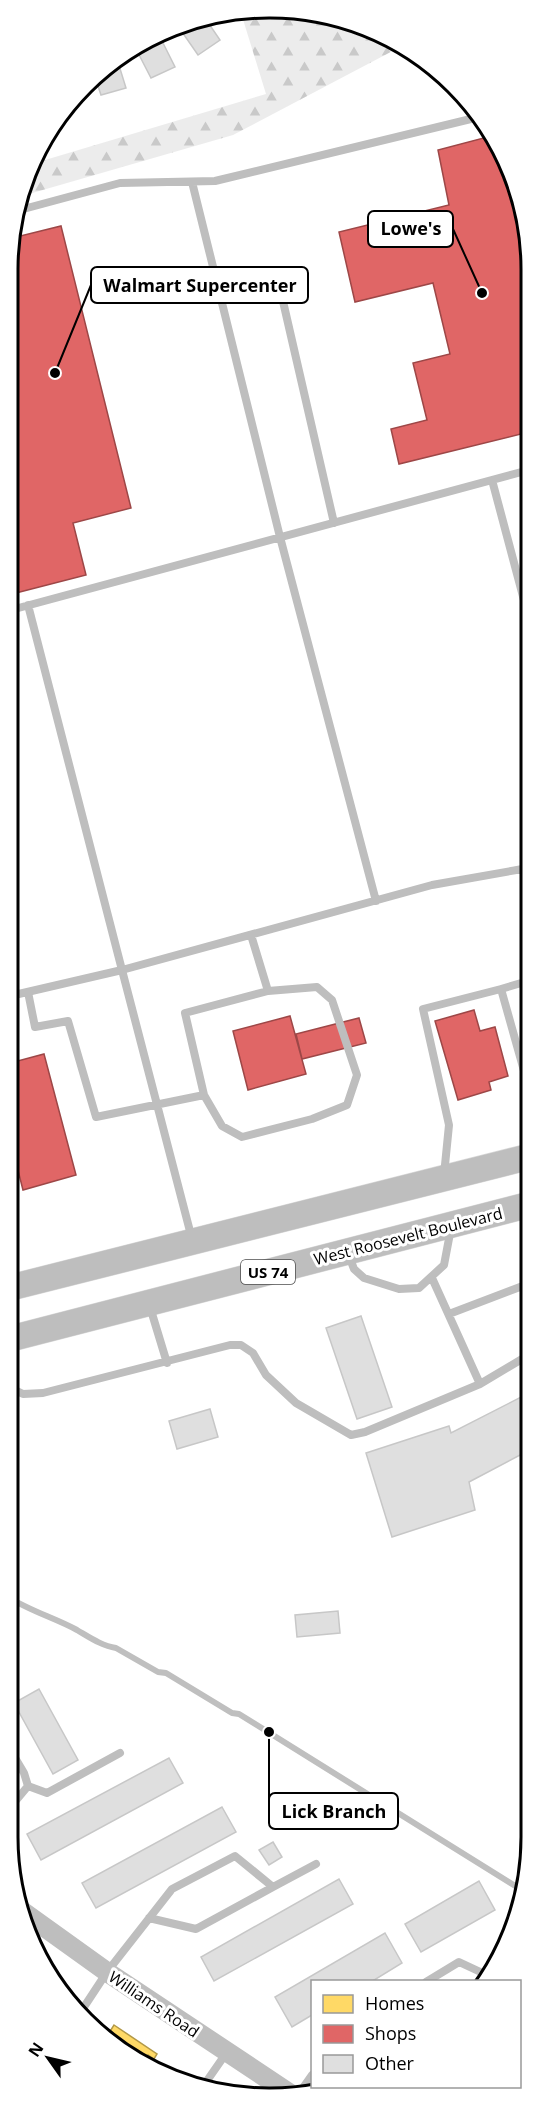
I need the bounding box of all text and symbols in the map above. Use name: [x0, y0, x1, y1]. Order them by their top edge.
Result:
callout: Lowe's: [368, 211, 453, 247]
text: Lowe's: [380, 216, 442, 240]
callout: Walmart Supercenter: [91, 267, 308, 303]
text: Walmart Supercenter: [103, 273, 297, 297]
street label: West Roosevelt Boulevard: [311, 1202, 505, 1270]
road number: US 74: [241, 1260, 295, 1284]
callout: Lick Branch: [269, 1793, 398, 1829]
text: Lick Branch: [282, 1799, 386, 1823]
street label: Williams Road: [104, 1966, 204, 2042]
legend: [311, 1980, 521, 2088]
text: Homes: [365, 1991, 424, 2015]
text: Shops: [365, 2021, 416, 2045]
north arrow: [18, 2028, 78, 2088]
text: N: [23, 2038, 48, 2061]
text: Other: [365, 2051, 415, 2075]

